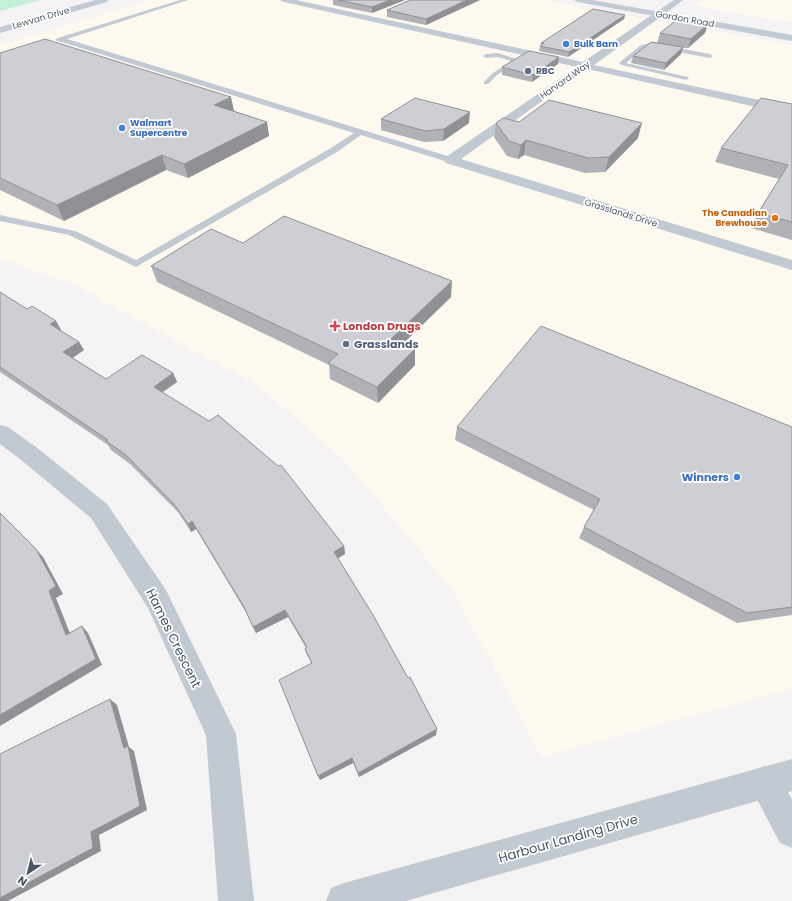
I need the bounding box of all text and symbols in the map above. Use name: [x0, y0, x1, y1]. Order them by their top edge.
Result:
street label: Lewvan Drive: [11, 4, 71, 32]
street label: Gordon Road: [655, 8, 715, 30]
place label: Bulk Barn: [574, 38, 618, 50]
marker: Bulk Barn: [561, 39, 571, 49]
street label: Harvard Way: [538, 58, 592, 102]
place label: RBC: [536, 65, 555, 77]
marker: RBC: [523, 66, 533, 76]
place label: Walmart Supercentre: [130, 117, 188, 139]
marker: Walmart Supercentre: [117, 123, 127, 133]
street label: Grasslands Drive: [583, 196, 659, 230]
place label: The Canadian Brewhouse: [702, 207, 767, 229]
marker: The Canadian Brewhouse: [770, 213, 780, 223]
place label: London Drugs: [343, 318, 421, 334]
marker: London Drugs: [330, 321, 340, 331]
place label: Grasslands: [354, 336, 419, 352]
marker: Grasslands: [341, 339, 351, 349]
place label: Winners: [682, 469, 729, 485]
marker: Winners: [732, 472, 742, 482]
street label: Hames Crescent: [141, 585, 206, 691]
street label: Harbour Landing Drive: [496, 809, 640, 867]
north arrow: [8, 853, 48, 893]
text: N: [14, 872, 30, 890]

